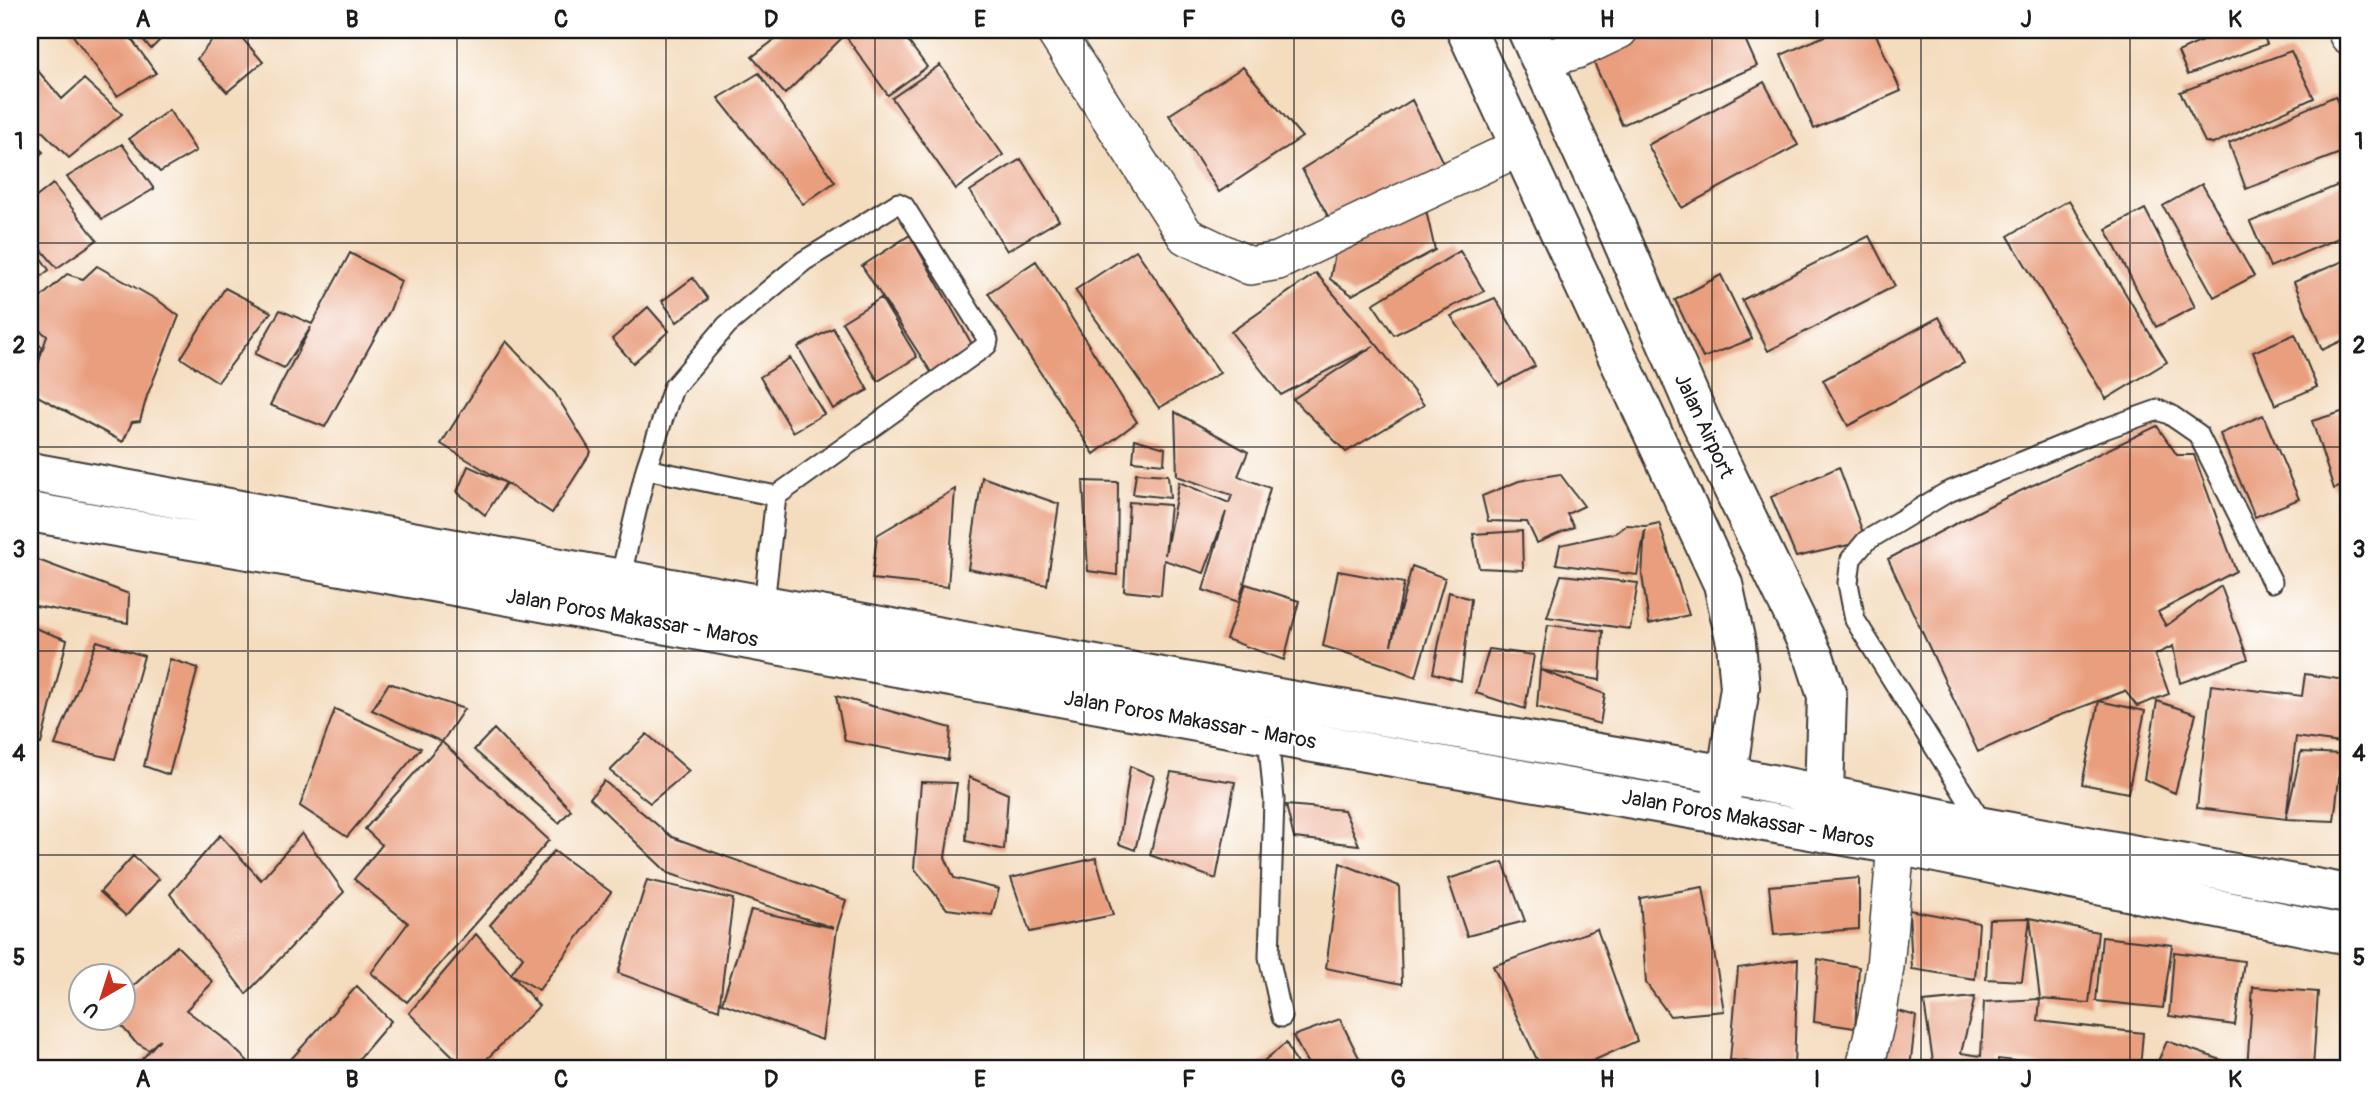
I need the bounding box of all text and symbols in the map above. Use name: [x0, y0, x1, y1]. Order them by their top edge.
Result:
text: A: [136, 5, 151, 34]
text: B: [345, 5, 359, 34]
text: C: [554, 5, 568, 34]
text: D: [764, 5, 778, 34]
text: E: [974, 5, 986, 34]
text: F: [1182, 5, 1196, 34]
text: G: [1390, 5, 1406, 34]
text: H: [1600, 5, 1614, 34]
text: I: [1814, 5, 1820, 34]
text: J: [2020, 5, 2032, 34]
text: K: [2228, 5, 2242, 34]
text: 1: [15, 127, 24, 156]
text: 1: [2355, 127, 2364, 156]
text: 2: [13, 331, 26, 360]
text: 2: [2353, 331, 2366, 360]
street label: Jalan Airport: [1668, 369, 1740, 483]
text: 3: [13, 535, 25, 564]
text: 3: [2353, 535, 2365, 564]
street label: Jalan Poros Makassar - Maros: [504, 583, 761, 654]
street label: Jalan Poros Makassar - Maros: [1062, 685, 1319, 756]
text: 4: [12, 739, 26, 768]
text: 4: [2352, 739, 2366, 768]
street label: Jalan Poros Makassar - Maros: [1620, 784, 1877, 855]
text: 5: [13, 943, 25, 972]
text: 5: [2353, 943, 2365, 972]
north arrow: [66, 962, 136, 1032]
text: U: [79, 996, 104, 1023]
text: A: [136, 1065, 151, 1094]
text: B: [345, 1065, 359, 1094]
text: C: [554, 1065, 568, 1094]
text: D: [764, 1065, 778, 1094]
text: E: [974, 1065, 986, 1094]
text: F: [1182, 1065, 1196, 1094]
text: G: [1390, 1065, 1406, 1094]
text: H: [1600, 1065, 1614, 1094]
text: I: [1814, 1065, 1820, 1094]
text: J: [2020, 1065, 2032, 1094]
text: K: [2228, 1065, 2242, 1094]

